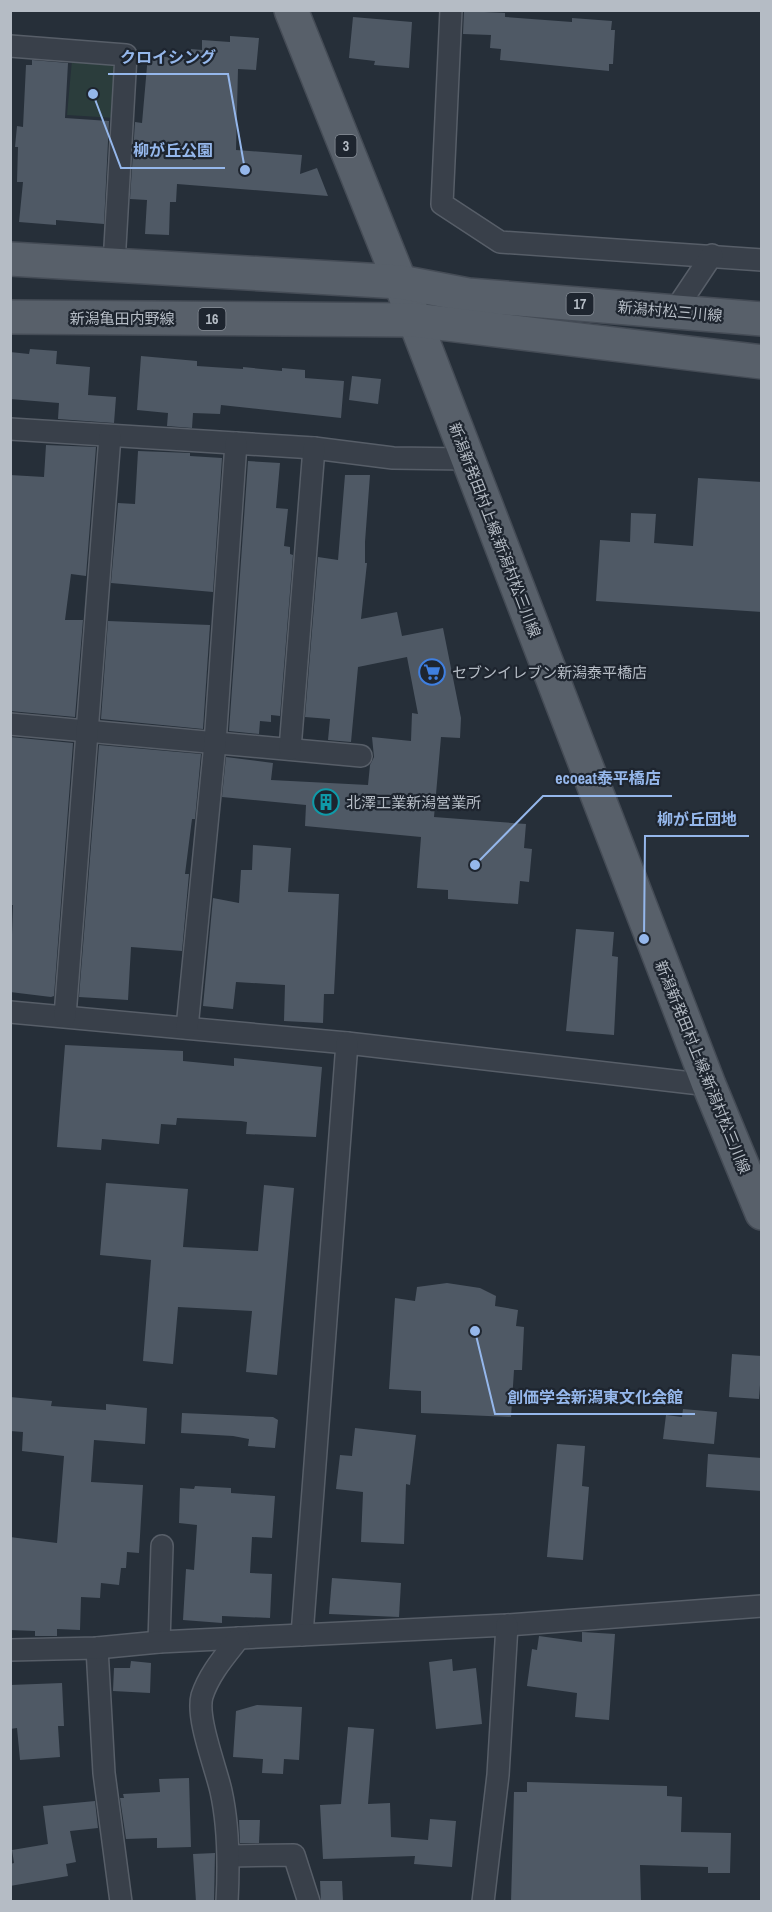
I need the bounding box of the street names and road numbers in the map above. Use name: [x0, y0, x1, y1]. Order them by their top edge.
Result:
road number: 3: [336, 135, 356, 157]
road number: 17: [566, 293, 594, 315]
street label: 新潟村松三川線: [617, 296, 723, 326]
street label: 新潟亀田内野線: [69, 308, 175, 329]
road number: 16: [198, 308, 226, 330]
street label: 新潟新発田村上線;新潟村松三川線: [444, 420, 546, 640]
street label: 新潟新発田村上線;新潟村松三川線: [650, 957, 756, 1177]

